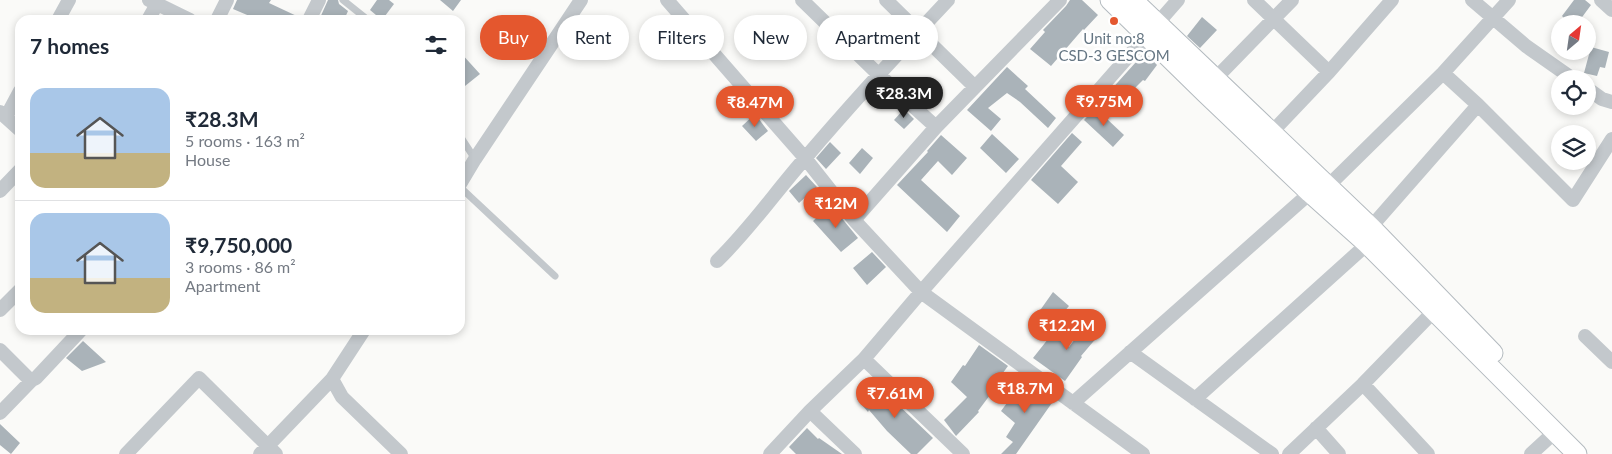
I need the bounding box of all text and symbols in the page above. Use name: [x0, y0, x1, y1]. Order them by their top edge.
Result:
chip: Buy: [480, 15, 547, 60]
chip: Rent: [557, 15, 629, 60]
chip: Filters: [639, 15, 724, 60]
chip: New: [734, 15, 807, 60]
chip: Apartment: [817, 15, 938, 60]
marker: Unit no:8 CSD-3 GESCOM: [1108, 15, 1120, 27]
north arrow: [1551, 15, 1596, 60]
map controls: [1551, 15, 1596, 170]
place label: Unit no:8 CSD-3 GESCOM: [1058, 29, 1170, 64]
icon: filters: [422, 31, 450, 59]
text: 7 homes: [30, 33, 109, 58]
button: locate: [1551, 70, 1596, 115]
pin: ₹28.3M: [863, 76, 945, 119]
text: ₹28.3M: [876, 83, 932, 102]
pin: ₹9.75M: [1063, 84, 1145, 127]
pin: ₹8.47M: [714, 86, 796, 128]
text: ₹9.75M: [1076, 91, 1132, 110]
text: ₹8.47M: [727, 92, 783, 111]
text: ₹28.3M: [185, 106, 259, 131]
icon: home: [70, 108, 130, 168]
button: layers: [1551, 125, 1596, 170]
text: 5 rooms · 163 m²: [185, 131, 305, 150]
text: House: [185, 150, 230, 169]
pin: ₹12M: [806, 186, 866, 229]
text: ₹12M: [815, 193, 857, 212]
text: ₹9,750,000: [185, 232, 292, 257]
icon: home: [70, 233, 130, 293]
text: 3 rooms · 86 m²: [185, 257, 296, 276]
text: Apartment: [185, 276, 260, 295]
pin: ₹12.2M: [1026, 308, 1108, 351]
text: ₹12.2M: [1039, 315, 1095, 334]
pin: ₹18.7M: [984, 372, 1066, 414]
pin: ₹7.61M: [854, 376, 936, 419]
text: ₹18.7M: [997, 378, 1053, 397]
text: ₹7.61M: [867, 383, 923, 402]

